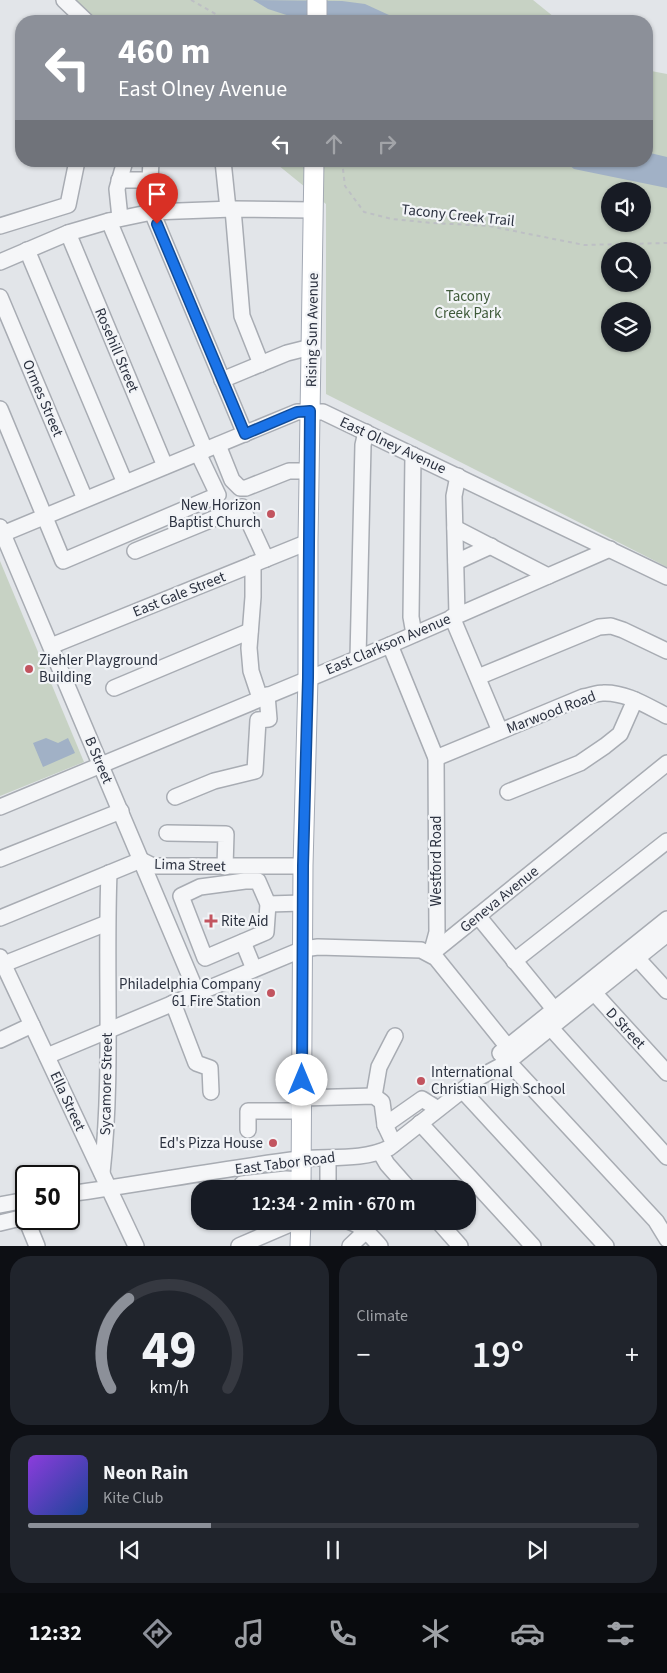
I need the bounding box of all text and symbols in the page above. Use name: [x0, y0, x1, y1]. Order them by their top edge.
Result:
text: 460 m: [118, 27, 210, 77]
icon: left: [35, 35, 100, 100]
text: East Olney Avenue: [118, 73, 287, 105]
icon: left: [267, 130, 295, 158]
icon: ahead: [320, 130, 348, 158]
icon: right: [373, 130, 401, 158]
pin: [136, 173, 178, 224]
icon: arrive: [143, 180, 171, 208]
map controls: [601, 182, 651, 352]
button: sound: [601, 182, 651, 232]
street label: Tacony Creek Trail: [400, 199, 516, 232]
button: search: [601, 242, 651, 292]
street label: Rising Sun Avenue: [301, 273, 324, 387]
park label: Tacony Creek Park: [435, 286, 502, 324]
button: layers: [601, 302, 651, 352]
street label: Rosehill Street: [89, 305, 144, 396]
street label: Ormes Street: [17, 356, 68, 440]
street label: East Olney Avenue: [336, 412, 449, 479]
place label: New Horizon Baptist Church: [169, 495, 261, 533]
marker: New Horizon Baptist Church: [265, 508, 277, 520]
street label: East Gale Street: [130, 566, 229, 623]
street label: East Clarkson Avenue: [322, 609, 454, 680]
place label: Ziehler Playground Building: [39, 650, 158, 688]
marker: Ziehler Playground Building: [23, 663, 35, 675]
street label: Marwood Road: [503, 686, 599, 739]
street label: B Street: [79, 733, 118, 787]
street label: Westford Road: [426, 815, 447, 907]
street label: Lima Street: [154, 854, 226, 877]
street label: Geneva Avenue: [455, 861, 543, 938]
place label: Rite Aid: [221, 911, 269, 932]
marker: Rite Aid: [205, 915, 217, 927]
place label: Philadelphia Company 61 Fire Station: [119, 974, 261, 1012]
marker: Philadelphia Company 61 Fire Station: [265, 987, 277, 999]
street label: D Street: [601, 1003, 650, 1054]
street label: Sycamore Street: [95, 1032, 118, 1136]
position arrow: [275, 1053, 327, 1105]
place label: International Christian High School: [431, 1062, 566, 1100]
street label: Ella Street: [45, 1068, 91, 1135]
marker: International Christian High School: [415, 1075, 427, 1087]
place label: Ed's Pizza House: [159, 1133, 263, 1154]
marker: Ed's Pizza House: [267, 1137, 279, 1149]
street label: East Tabor Road: [234, 1147, 336, 1180]
speed limit sign: 50: [15, 1165, 80, 1230]
text: 12:34 · 2 min · 670 m: [251, 1191, 416, 1218]
text: Climate: [357, 1305, 408, 1327]
text: 49: [142, 1314, 197, 1388]
text: 19°: [472, 1328, 524, 1382]
text: −: [357, 1335, 370, 1375]
text: +: [625, 1335, 639, 1375]
text: km/h: [149, 1375, 189, 1400]
text: Neon Rain: [103, 1460, 188, 1487]
text: Kite Club: [103, 1487, 163, 1509]
icon: previous: [116, 1536, 144, 1564]
icon: pause: [319, 1536, 347, 1564]
icon: next: [523, 1536, 551, 1564]
icon: directions: [140, 1616, 175, 1651]
icon: music: [232, 1616, 267, 1651]
icon: phone: [325, 1616, 360, 1651]
icon: climate: [418, 1616, 453, 1651]
icon: car: [510, 1616, 545, 1651]
icon: filters: [603, 1616, 638, 1651]
text: 12:32: [29, 1617, 82, 1649]

